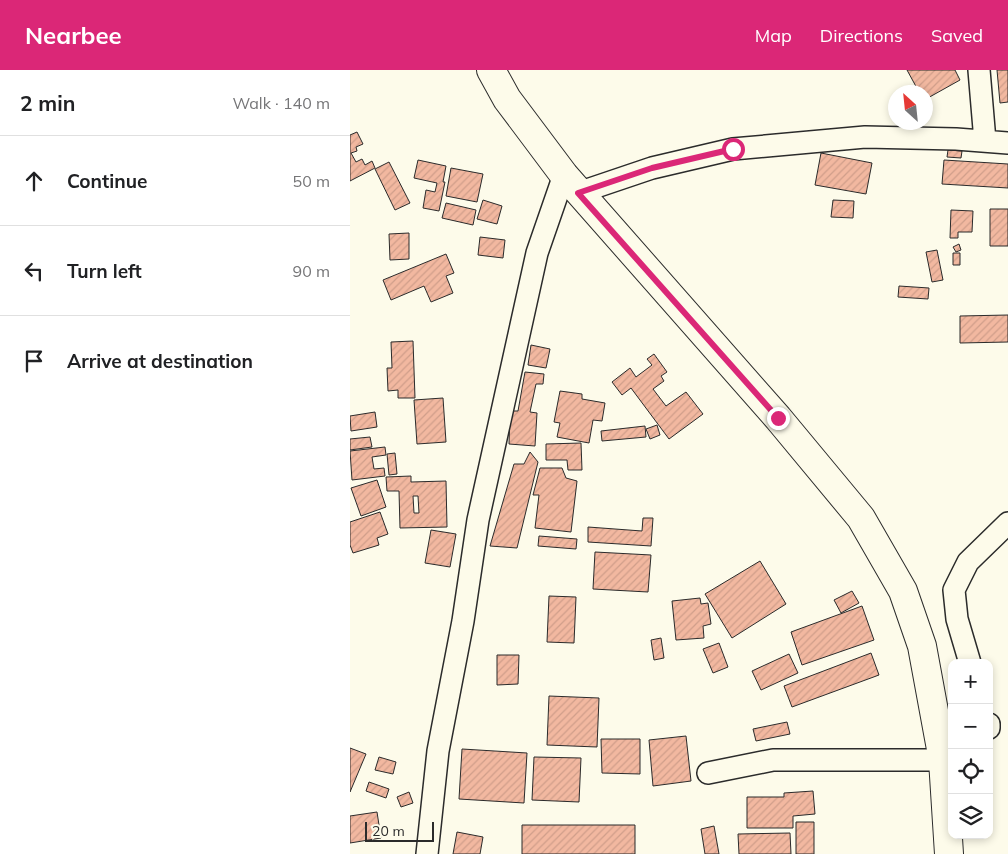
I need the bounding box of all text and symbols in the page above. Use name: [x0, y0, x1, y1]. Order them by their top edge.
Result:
text: Nearbee: [25, 20, 122, 50]
text: Map: [755, 24, 792, 47]
text: Directions: [820, 24, 903, 47]
text: Saved: [931, 24, 983, 47]
north arrow: [888, 85, 933, 130]
text: 2 min: [20, 90, 75, 116]
text: Walk · 140 m: [232, 93, 330, 113]
route start: [722, 138, 745, 161]
icon: ahead: [20, 167, 48, 195]
text: Continue: [67, 169, 147, 193]
text: 50 m: [293, 171, 330, 191]
icon: left: [20, 257, 48, 285]
text: Turn left: [67, 259, 142, 283]
text: 90 m: [293, 261, 330, 281]
icon: arrive: [20, 347, 48, 375]
text: Arrive at destination: [67, 349, 253, 373]
route end: [767, 407, 790, 430]
map controls: [948, 659, 993, 839]
button: +: [948, 659, 993, 704]
button: −: [948, 704, 993, 749]
button: locate: [948, 749, 993, 794]
button: layers: [948, 794, 993, 839]
scale bar: [365, 819, 434, 842]
text: 20 m: [372, 822, 405, 840]

